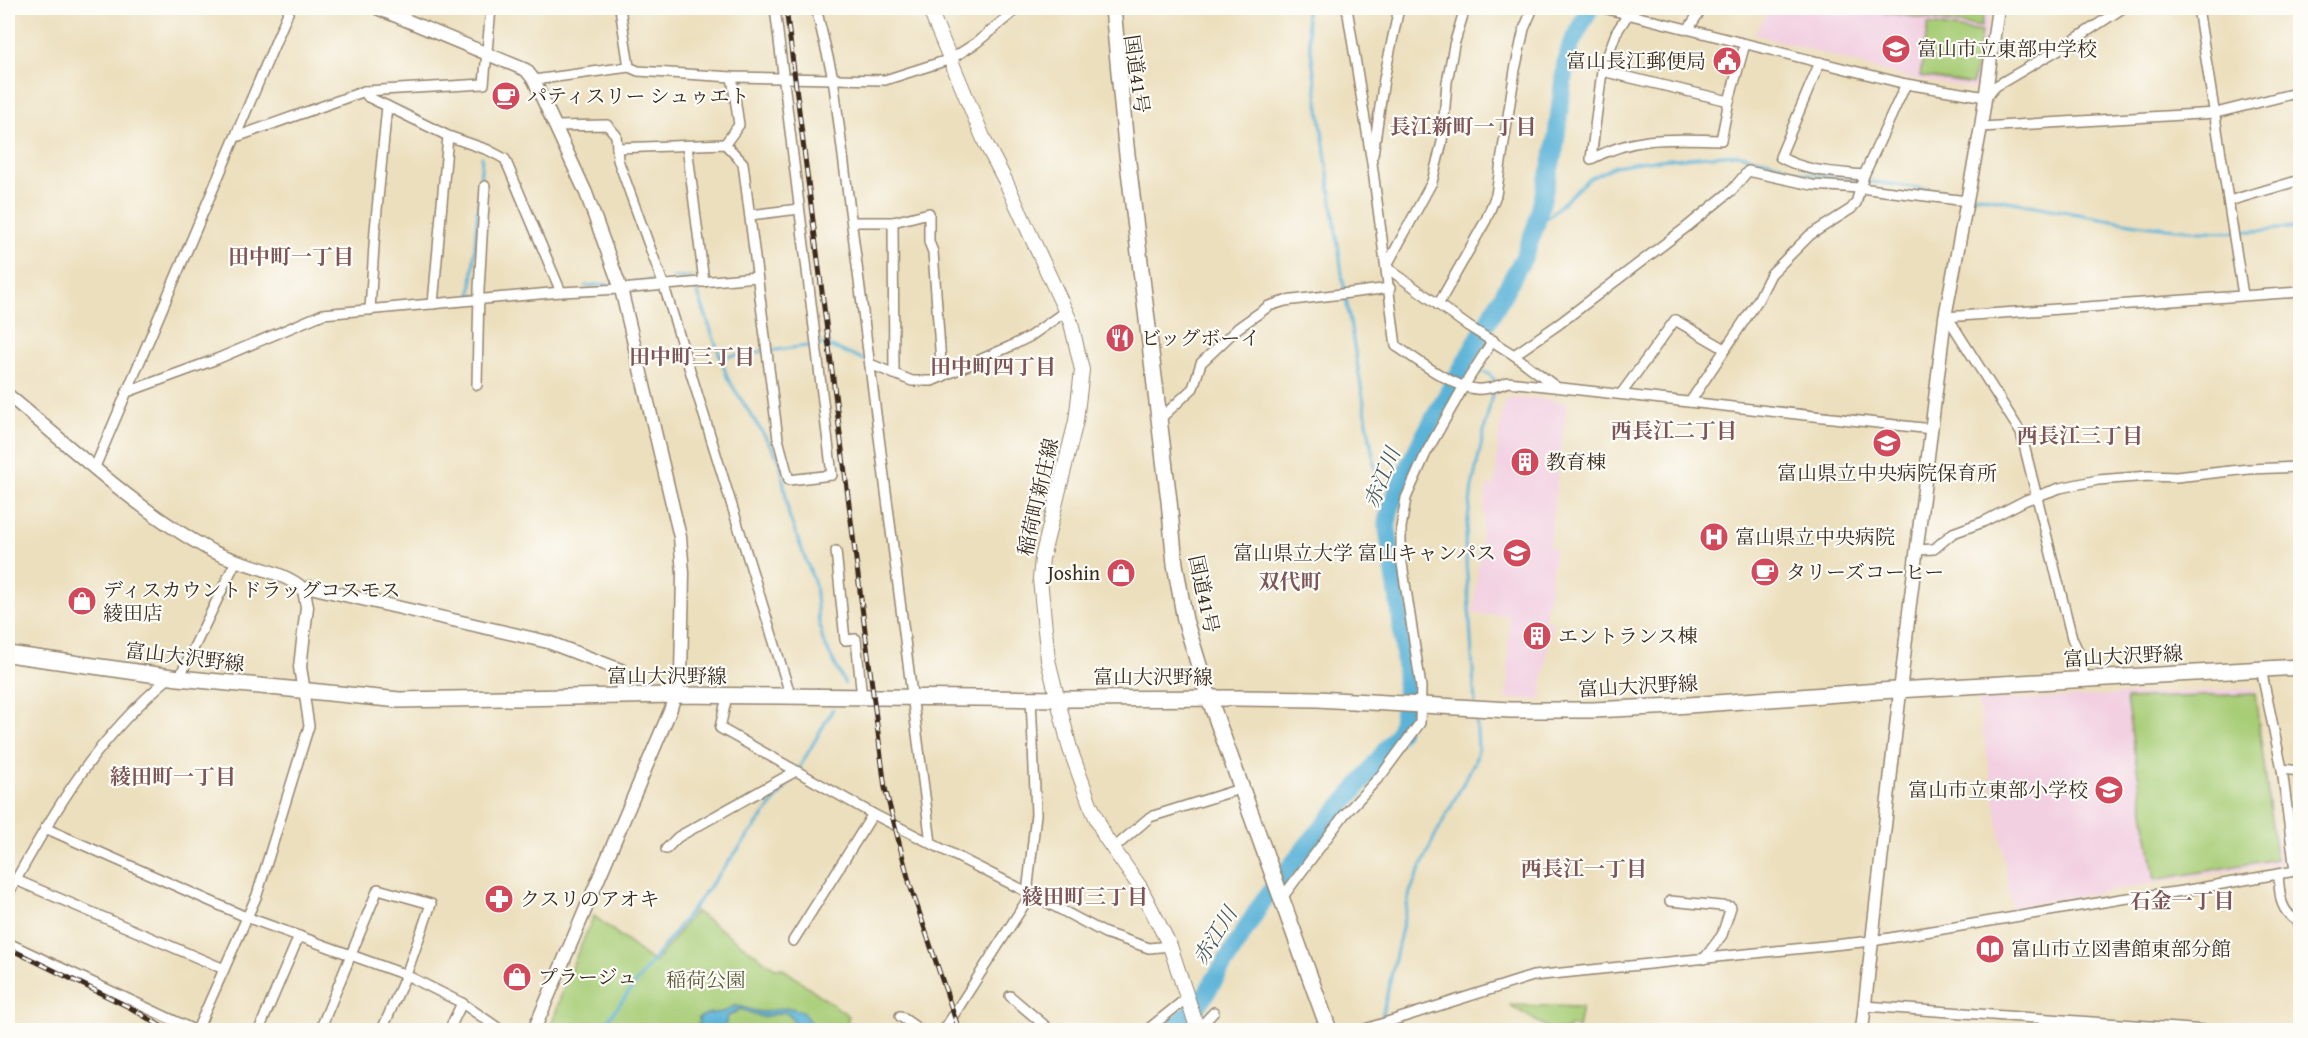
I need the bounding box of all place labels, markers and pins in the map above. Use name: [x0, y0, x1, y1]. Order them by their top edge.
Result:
school or university icon: 富山市立東部中学校: [1880, 33, 1912, 65]
place label: 富山市立東部中学校: [1917, 34, 2097, 63]
public building icon: 富山長江郵便局: [1711, 45, 1743, 77]
place label: 富山長江郵便局: [1566, 46, 1706, 75]
cafe icon: パティスリー シュゥエト: [490, 80, 522, 112]
place label: パティスリー シュゥエト: [527, 81, 749, 110]
restaurant icon: ビッグボーイ: [1104, 322, 1136, 354]
place label: ビッグボーイ: [1141, 323, 1260, 352]
school or university icon: 富山県立中央病院保育所: [1871, 427, 1903, 459]
building icon: 教育棟: [1509, 446, 1541, 478]
place label: 教育棟: [1546, 447, 1606, 476]
place label: 富山県立中央病院保育所: [1777, 458, 1997, 487]
hospital icon: 富山県立中央病院: [1698, 521, 1730, 553]
place label: 富山県立中央病院: [1735, 522, 1895, 551]
school or university icon: 富山県立大学 富山キャンパス: [1501, 537, 1533, 569]
place label: 富山県立大学 富山キャンパス: [1233, 538, 1496, 567]
cafe icon: タリーズコーヒー: [1749, 556, 1781, 588]
shop icon: Joshin: [1105, 557, 1137, 589]
place label: タリーズコーヒー: [1786, 557, 1944, 586]
place label: Joshin: [1044, 558, 1100, 587]
place label: ディスカウントドラッグコスモス 綾田店: [103, 575, 401, 627]
shop icon: ディスカウントドラッグコスモス 綾田店: [66, 585, 98, 617]
building icon: エントランス棟: [1521, 620, 1553, 652]
place label: エントランス棟: [1558, 621, 1697, 650]
school or university icon: 富山市立東部小学校: [2093, 774, 2125, 806]
place label: 富山市立東部小学校: [1908, 775, 2088, 804]
pharmacy icon: クスリのアオキ: [483, 883, 515, 915]
place label: クスリのアオキ: [520, 884, 660, 913]
library icon: 富山市立図書館東部分館: [1974, 933, 2006, 965]
place label: 富山市立図書館東部分館: [2011, 934, 2231, 963]
shop icon: プラージュ: [501, 961, 533, 993]
place label: プラージュ: [538, 962, 637, 991]

